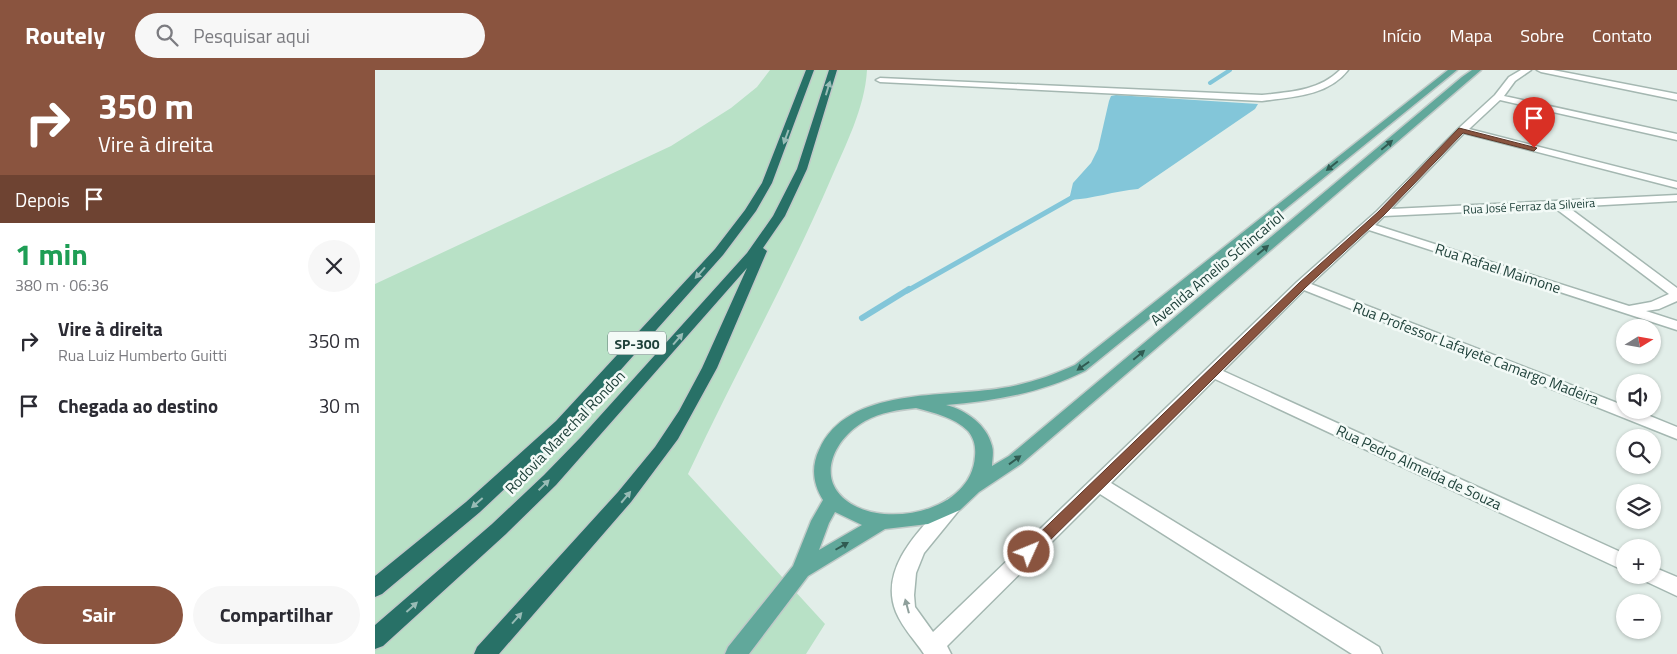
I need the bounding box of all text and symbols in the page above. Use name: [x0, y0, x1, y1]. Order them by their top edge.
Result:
search box: [135, 13, 485, 58]
text: Routely: [25, 17, 105, 53]
icon: search: [153, 21, 181, 49]
text: Pesquisar aqui: [193, 21, 310, 50]
text: Início: [1382, 22, 1422, 49]
text: Mapa: [1450, 22, 1492, 49]
text: Sobre: [1520, 22, 1564, 49]
text: Contato: [1592, 22, 1652, 49]
text: 350 m: [98, 79, 194, 133]
one-way arrow: [824, 80, 832, 95]
icon: right: [15, 90, 80, 155]
pin: [1513, 97, 1555, 148]
icon: arrive: [1520, 104, 1548, 132]
text: Vire à direita: [98, 127, 213, 161]
one-way arrow: [782, 130, 789, 145]
one-way arrow: [1380, 139, 1393, 150]
one-way arrow: [1326, 160, 1339, 171]
text: Depois: [15, 185, 70, 214]
icon: arrive: [80, 185, 108, 213]
street label: Rua José Ferraz da Silveira: [1462, 193, 1596, 219]
street label: Avenida Amelio Schincariol: [1145, 205, 1289, 331]
text: 1 min: [15, 231, 88, 277]
street label: Rua Rafael Maimone: [1432, 237, 1564, 299]
button: close: [308, 240, 360, 292]
one-way arrow: [1257, 245, 1269, 256]
one-way arrow: [694, 267, 705, 280]
text: 380 m · 06:36: [15, 273, 109, 297]
street label: Rua Professor Lafayete Camargo Madeira: [1350, 295, 1603, 411]
text: Vire à direita: [58, 314, 163, 343]
north arrow: [1616, 319, 1661, 364]
map controls: [1616, 319, 1661, 639]
text: 350 m: [308, 326, 360, 355]
icon: right: [15, 327, 43, 355]
road number: SP-300: [608, 332, 666, 354]
one-way arrow: [672, 333, 683, 346]
text: Rua Luiz Humberto Guitti: [58, 343, 227, 367]
one-way arrow: [1133, 350, 1145, 361]
one-way arrow: [1077, 360, 1090, 371]
street label: Rodovia Marechal Rondon: [500, 365, 630, 499]
button: sound: [1616, 374, 1661, 419]
text: Chegada ao destino: [58, 391, 218, 420]
text: 30 m: [319, 391, 360, 420]
icon: arrive: [15, 392, 43, 420]
street label: Rua Pedro Almeida de Souza: [1332, 418, 1506, 516]
button: search: [1616, 429, 1661, 474]
one-way arrow: [1008, 455, 1022, 465]
one-way arrow: [538, 479, 550, 491]
button: layers: [1616, 484, 1661, 529]
one-way arrow: [620, 491, 631, 504]
one-way arrow: [472, 497, 484, 509]
position arrow: [1002, 525, 1054, 577]
button: +: [1616, 539, 1661, 584]
one-way arrow: [835, 542, 848, 551]
button: Sair: [15, 586, 183, 644]
button: Compartilhar: [193, 586, 360, 644]
button: −: [1616, 594, 1661, 639]
one-way arrow: [903, 598, 911, 614]
one-way arrow: [405, 601, 417, 613]
one-way arrow: [511, 612, 523, 624]

